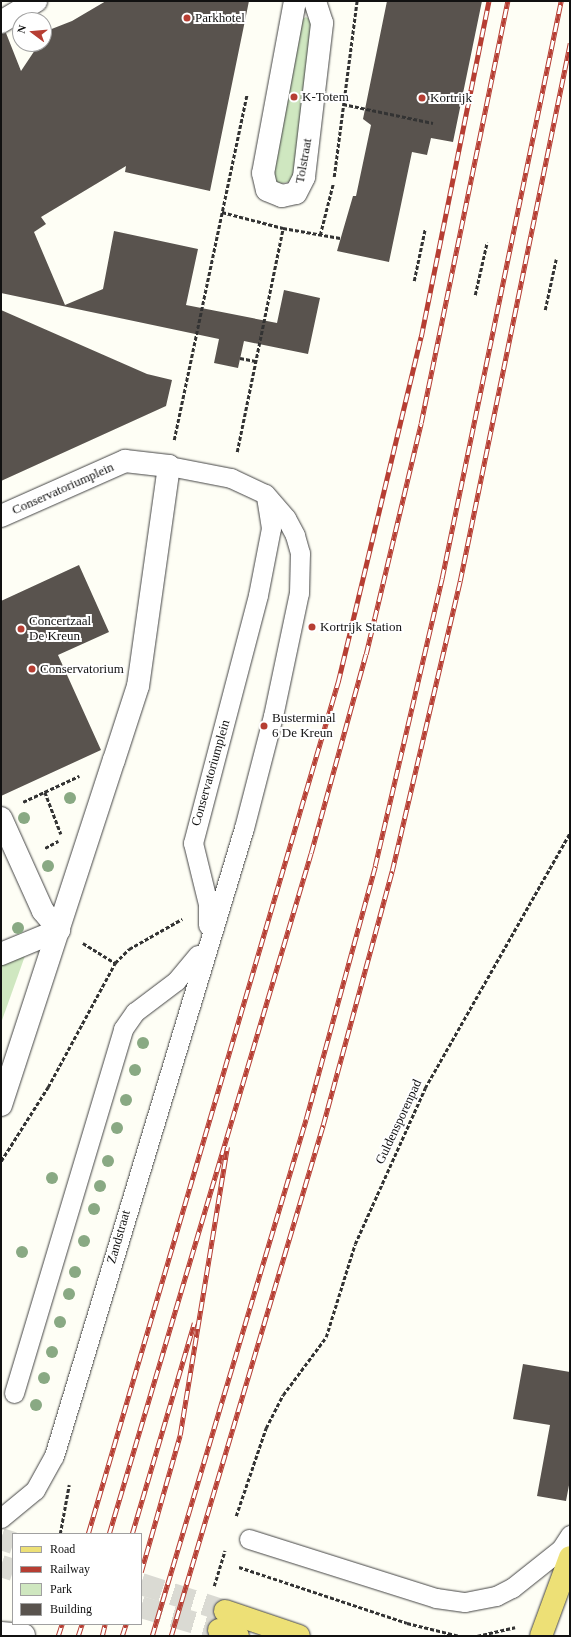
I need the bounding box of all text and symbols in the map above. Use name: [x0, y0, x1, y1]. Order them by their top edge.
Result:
place label: Parkhotel: [195, 10, 245, 26]
north arrow: [12, 12, 52, 52]
marker: Parkhotel: [182, 13, 192, 23]
text: N: [15, 23, 28, 34]
place label: K-Totem: [302, 89, 349, 105]
place label: Kortrijk: [430, 90, 472, 106]
marker: K-Totem: [289, 92, 299, 102]
marker: Kortrijk: [417, 93, 427, 103]
street label: Tolstraat: [292, 137, 316, 185]
street label: Conservatoriumplein: [10, 460, 116, 518]
place label: Concertzaal De Kreun: [29, 614, 91, 645]
place label: Kortrijk Station: [320, 619, 402, 635]
marker: Kortrijk Station: [307, 622, 317, 632]
marker: Concertzaal De Kreun: [16, 624, 26, 634]
place label: Conservatorium: [40, 661, 124, 677]
marker: Conservatorium: [27, 664, 37, 674]
place label: Busterminal 6 De Kreun: [272, 711, 336, 742]
street label: Conservatoriumplein: [188, 718, 234, 828]
marker: Busterminal 6 De Kreun: [259, 721, 269, 731]
street label: Guldensporenpad: [373, 1077, 425, 1167]
street label: Zandstraat: [104, 1208, 134, 1266]
legend: [12, 1533, 142, 1625]
text: Road: [50, 1542, 75, 1556]
text: Railway: [50, 1562, 90, 1576]
text: Park: [50, 1582, 72, 1596]
text: Building: [50, 1602, 92, 1616]

